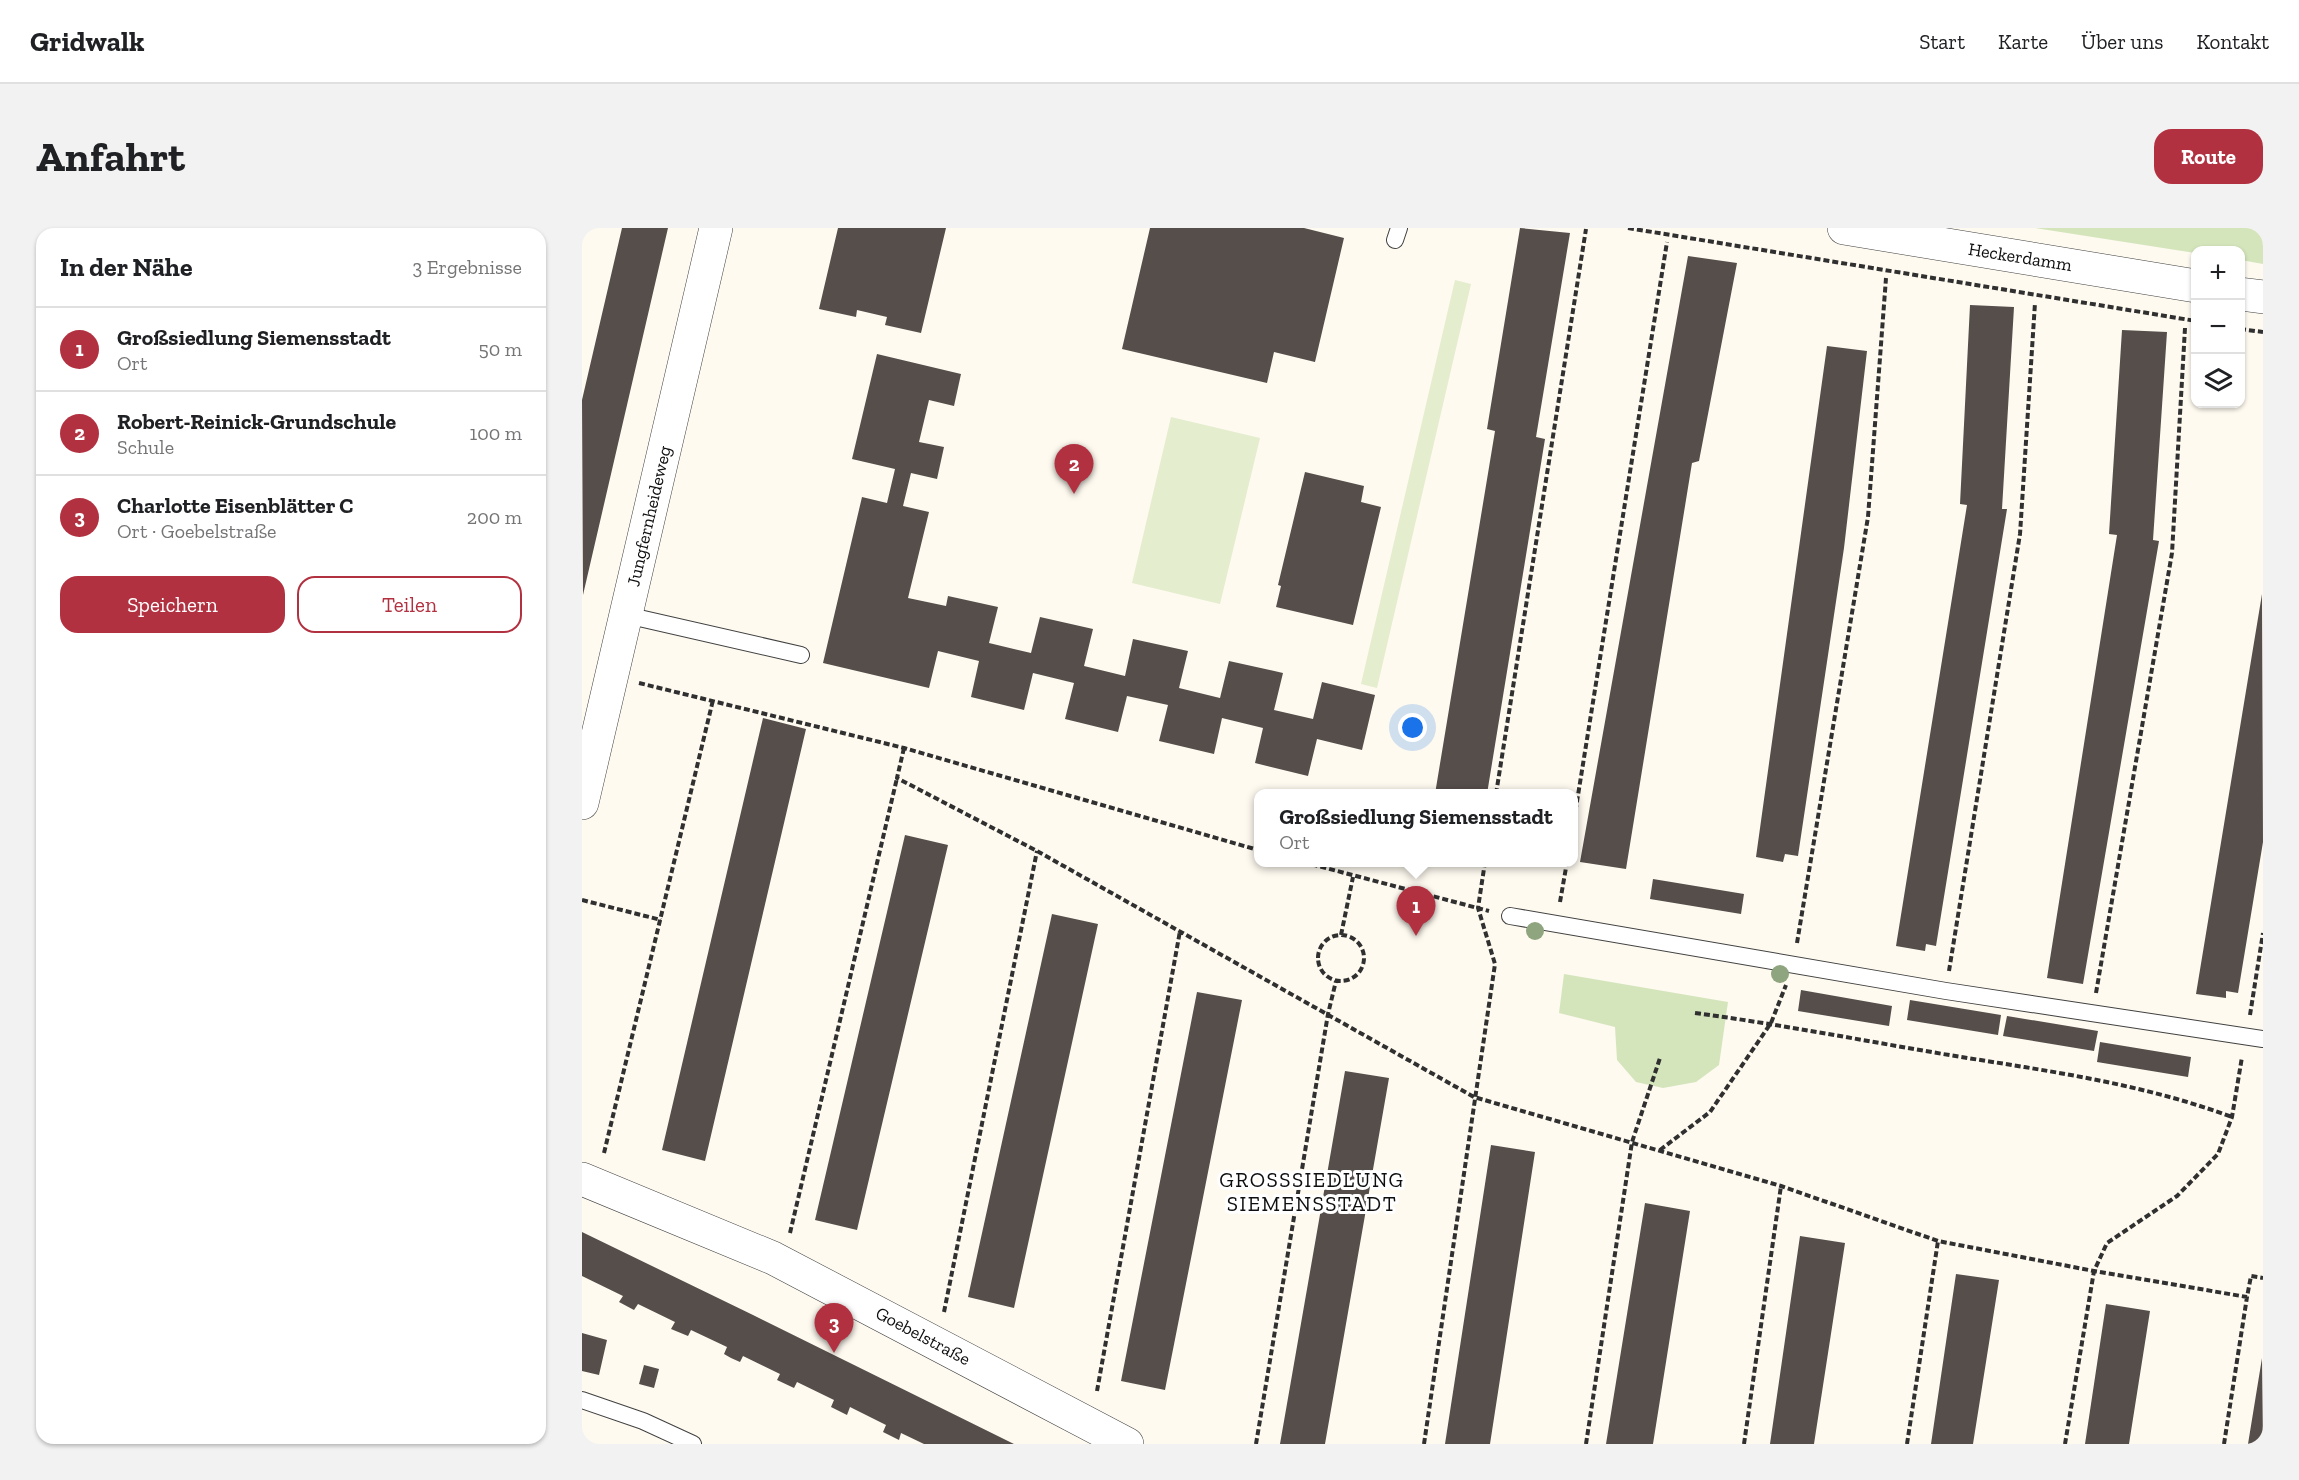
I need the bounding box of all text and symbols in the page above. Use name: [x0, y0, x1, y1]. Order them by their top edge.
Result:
text: Gridwalk: [30, 25, 144, 58]
text: Start: [1919, 29, 1965, 54]
text: Karte: [1998, 29, 2048, 54]
text: Über uns: [2081, 29, 2163, 54]
text: Kontakt: [2196, 29, 2269, 54]
button: Route: [2154, 129, 2263, 184]
text: Anfahrt: [36, 131, 185, 182]
street label: Heckerdamm: [1967, 238, 2074, 276]
map controls: [2191, 246, 2245, 408]
button: +: [2191, 246, 2245, 300]
text: In der Nähe: [60, 251, 192, 283]
text: 3 Ergebnisse: [413, 255, 522, 279]
button: −: [2191, 300, 2245, 354]
text: Großsiedlung Siemensstadt: [117, 324, 391, 351]
text: 1: [75, 337, 84, 361]
text: 50 m: [478, 337, 522, 361]
text: Ort: [117, 351, 147, 375]
button: layers: [2191, 354, 2245, 408]
text: Robert-Reinick-Grundschule: [117, 408, 396, 435]
text: 2: [74, 421, 85, 445]
text: 100 m: [469, 421, 522, 445]
text: Schule: [117, 435, 174, 459]
street label: Jungfernheideweg: [622, 443, 676, 589]
pin: 2: [1054, 444, 1094, 494]
text: Charlotte Eisenblätter C: [117, 492, 353, 519]
text: 3: [74, 505, 85, 529]
text: 200 m: [467, 505, 522, 529]
text: Ort · Goebelstraße: [117, 519, 276, 543]
button: Speichern: [60, 576, 285, 633]
button: Teilen: [297, 576, 522, 633]
your location: [1398, 713, 1427, 742]
popup: [1254, 789, 1578, 867]
text: Großsiedlung Siemensstadt: [1279, 803, 1553, 830]
text: Ort: [1279, 830, 1310, 854]
pin: 1: [1396, 886, 1436, 936]
district label: GROSSSIEDLUNG SIEMENSSTADT: [1219, 1167, 1405, 1216]
street label: Goebelstraße: [872, 1302, 974, 1370]
pin: 3: [814, 1304, 854, 1353]

